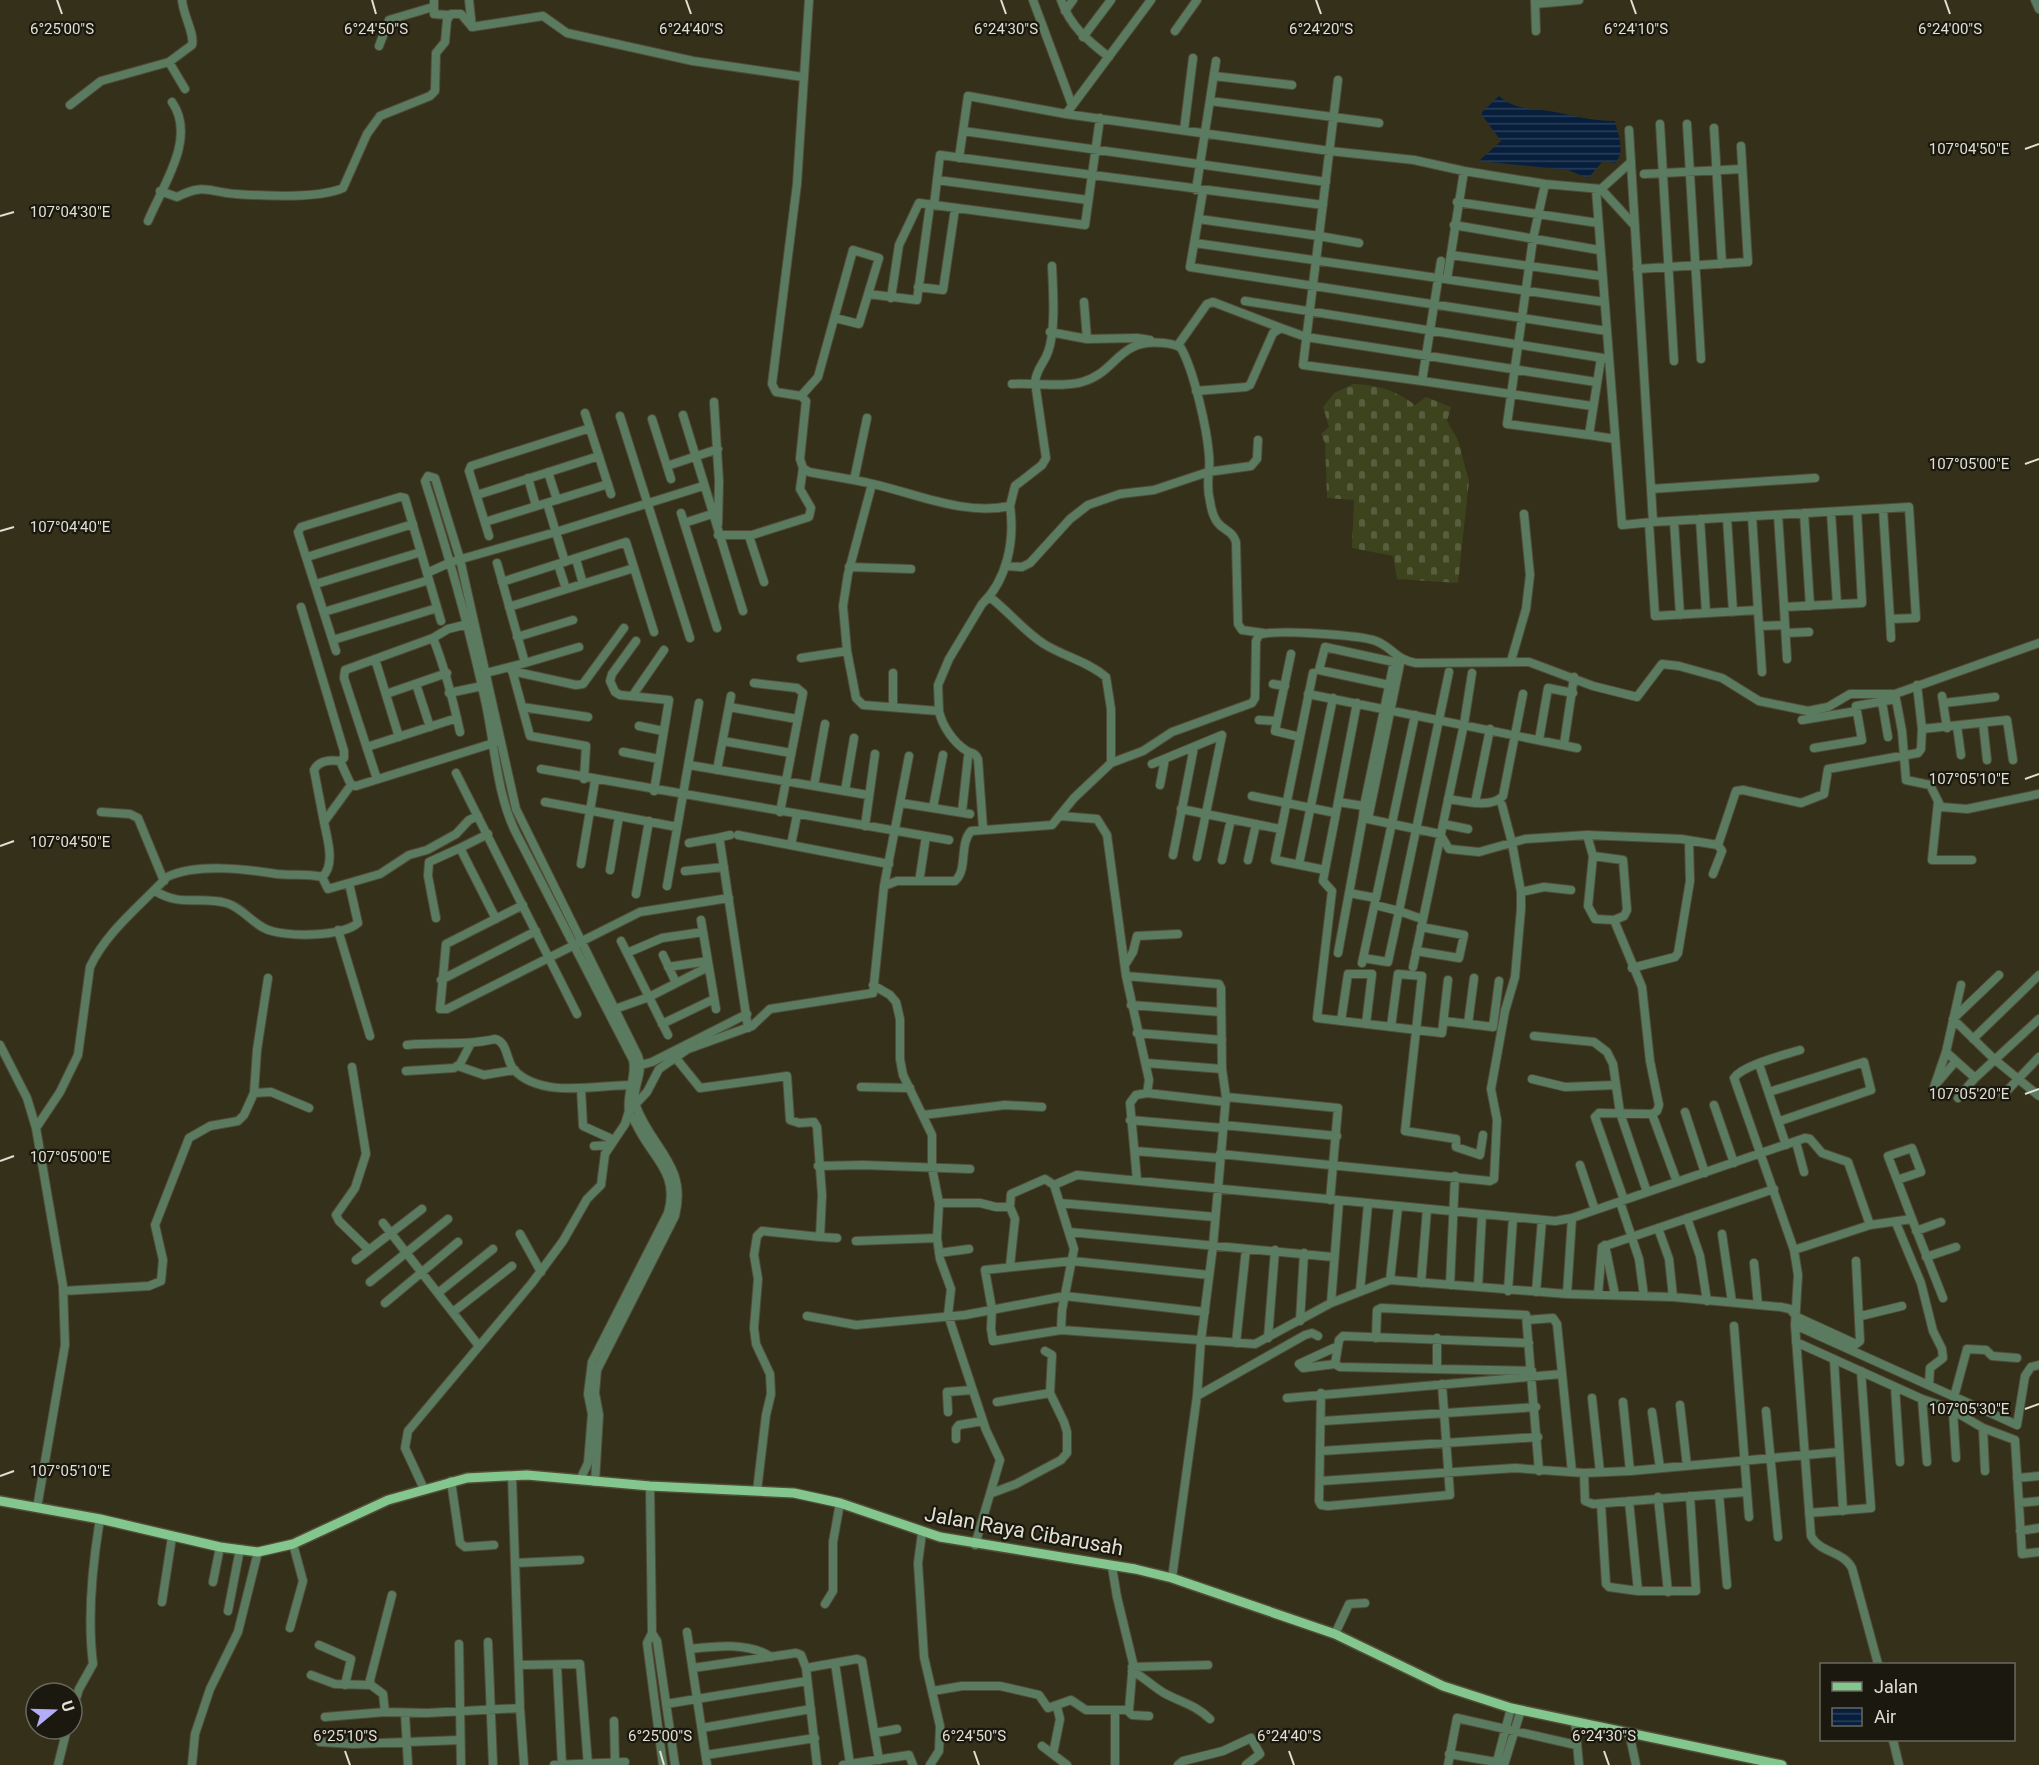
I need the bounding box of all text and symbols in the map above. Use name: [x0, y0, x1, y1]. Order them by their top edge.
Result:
text: 6°25'00"S: [30, 20, 94, 38]
text: 6°24'50"S: [344, 20, 408, 38]
text: 6°24'40"S: [659, 20, 723, 38]
text: 6°24'30"S: [974, 20, 1038, 38]
text: 6°24'20"S: [1289, 20, 1353, 38]
text: 6°24'10"S: [1604, 20, 1668, 38]
text: 6°24'00"S: [1918, 20, 1982, 38]
text: 107°04'50"E: [1929, 140, 2010, 158]
text: 107°04'30"E: [30, 203, 111, 221]
text: 107°05'00"E: [1929, 455, 2010, 473]
text: 107°04'40"E: [30, 518, 111, 536]
text: 107°05'10"E: [1929, 770, 2010, 788]
text: 107°04'50"E: [30, 833, 111, 851]
text: 107°05'20"E: [1929, 1085, 2010, 1103]
text: 107°05'00"E: [30, 1148, 111, 1166]
text: 107°05'30"E: [1929, 1400, 2010, 1418]
text: 107°05'10"E: [30, 1462, 111, 1480]
street label: Jalan Raya Cibarusah: [923, 1502, 1125, 1560]
legend: [1820, 1663, 2015, 1741]
text: Jalan: [1874, 1676, 1918, 1697]
north arrow: [24, 1681, 84, 1741]
text: U: [57, 1698, 78, 1714]
text: Air: [1874, 1706, 1896, 1727]
text: 6°25'10"S: [313, 1727, 377, 1745]
text: 6°25'00"S: [628, 1727, 692, 1745]
text: 6°24'50"S: [942, 1727, 1006, 1745]
text: 6°24'40"S: [1257, 1727, 1321, 1745]
text: 6°24'30"S: [1572, 1727, 1636, 1745]

